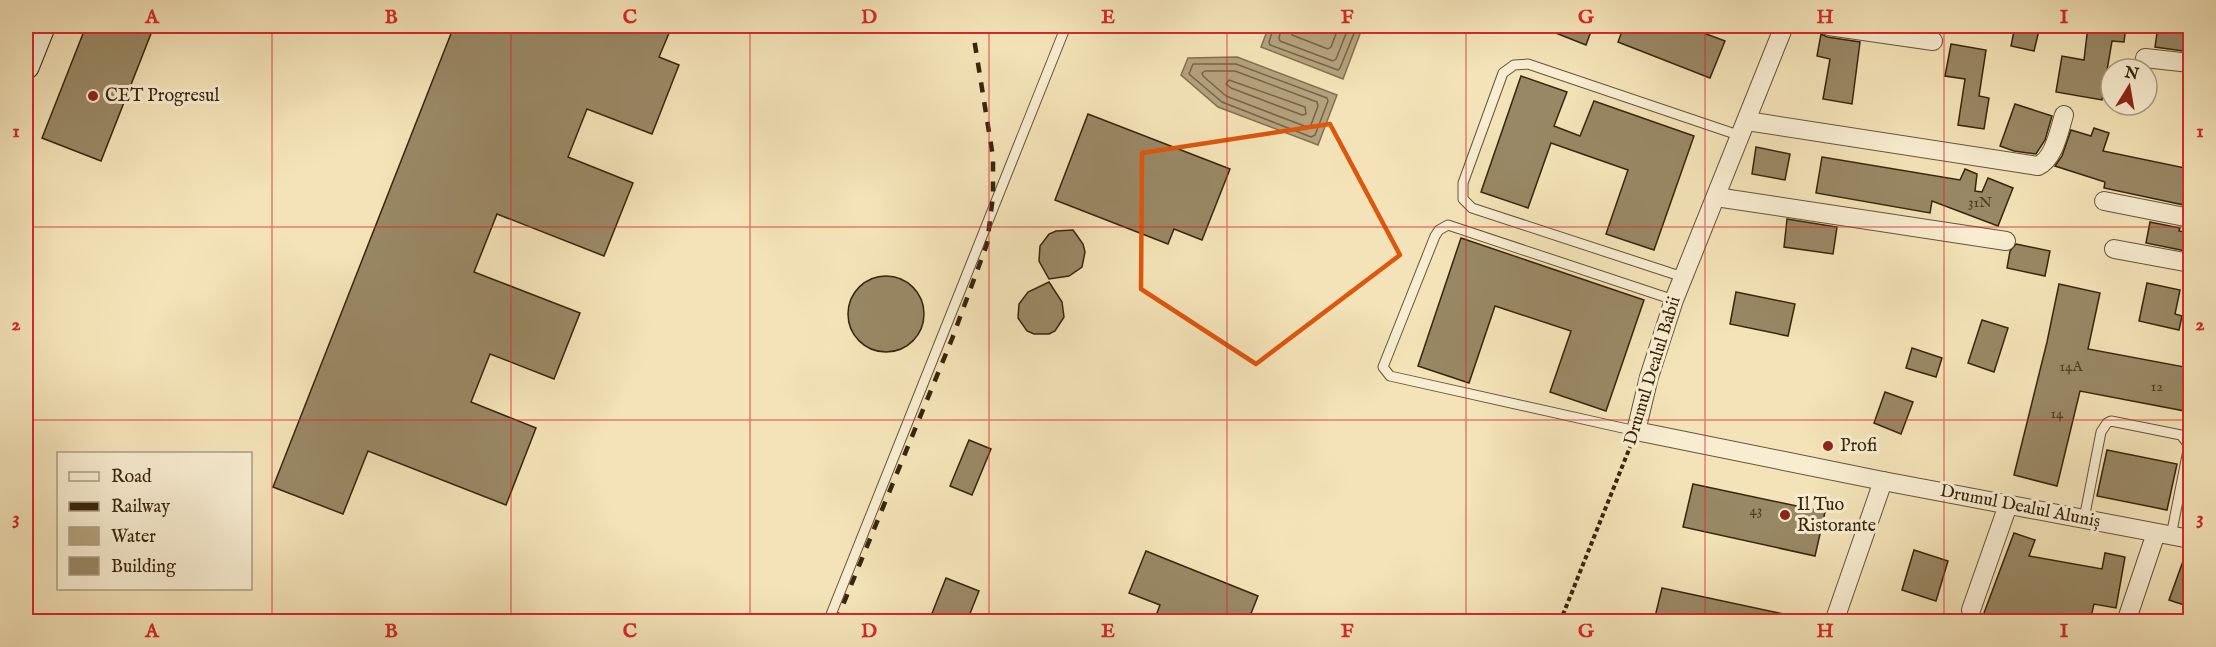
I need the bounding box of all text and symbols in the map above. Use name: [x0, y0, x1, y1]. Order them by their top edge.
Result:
text: A: [144, 5, 160, 30]
text: B: [384, 5, 398, 30]
text: C: [623, 5, 637, 30]
text: D: [861, 5, 877, 30]
text: E: [1101, 5, 1115, 30]
text: F: [1341, 5, 1354, 30]
text: G: [1578, 5, 1595, 30]
text: H: [1816, 5, 1834, 30]
text: I: [2060, 5, 2069, 30]
north arrow: [2099, 57, 2159, 117]
text: N: [2122, 63, 2140, 85]
place label: CET Progresul: [105, 85, 219, 108]
marker: CET Progresul: [86, 89, 100, 103]
text: 1: [12, 119, 20, 144]
text: 1: [2196, 119, 2204, 144]
house number: 31N: [1968, 193, 1992, 212]
street label: Drumul Dealul Babii: [1619, 293, 1687, 448]
text: 2: [11, 312, 21, 337]
text: 2: [2195, 312, 2205, 337]
house number: 14A: [2059, 357, 2083, 376]
house number: 12: [2151, 377, 2163, 396]
house number: 14: [2051, 404, 2064, 423]
place label: Profi: [1840, 435, 1877, 458]
marker: Profi: [1821, 439, 1835, 453]
legend: [57, 452, 252, 590]
text: Road: [111, 466, 152, 489]
street label: Drumul Dealul Aluniș: [1938, 480, 2102, 534]
place label: Il Tuo Ristorante: [1797, 494, 1876, 538]
text: Railway: [111, 496, 170, 519]
house number: 43: [1750, 501, 1762, 520]
text: 3: [12, 506, 20, 531]
text: 3: [2196, 506, 2204, 531]
marker: Il Tuo Ristorante: [1778, 508, 1792, 522]
text: Water: [111, 526, 156, 549]
text: Building: [111, 556, 176, 579]
text: A: [144, 619, 160, 644]
text: B: [384, 619, 398, 644]
text: C: [623, 619, 637, 644]
text: D: [861, 619, 877, 644]
text: E: [1101, 619, 1115, 644]
text: F: [1341, 619, 1354, 644]
text: G: [1578, 619, 1595, 644]
text: H: [1816, 619, 1834, 644]
text: I: [2060, 619, 2069, 644]

